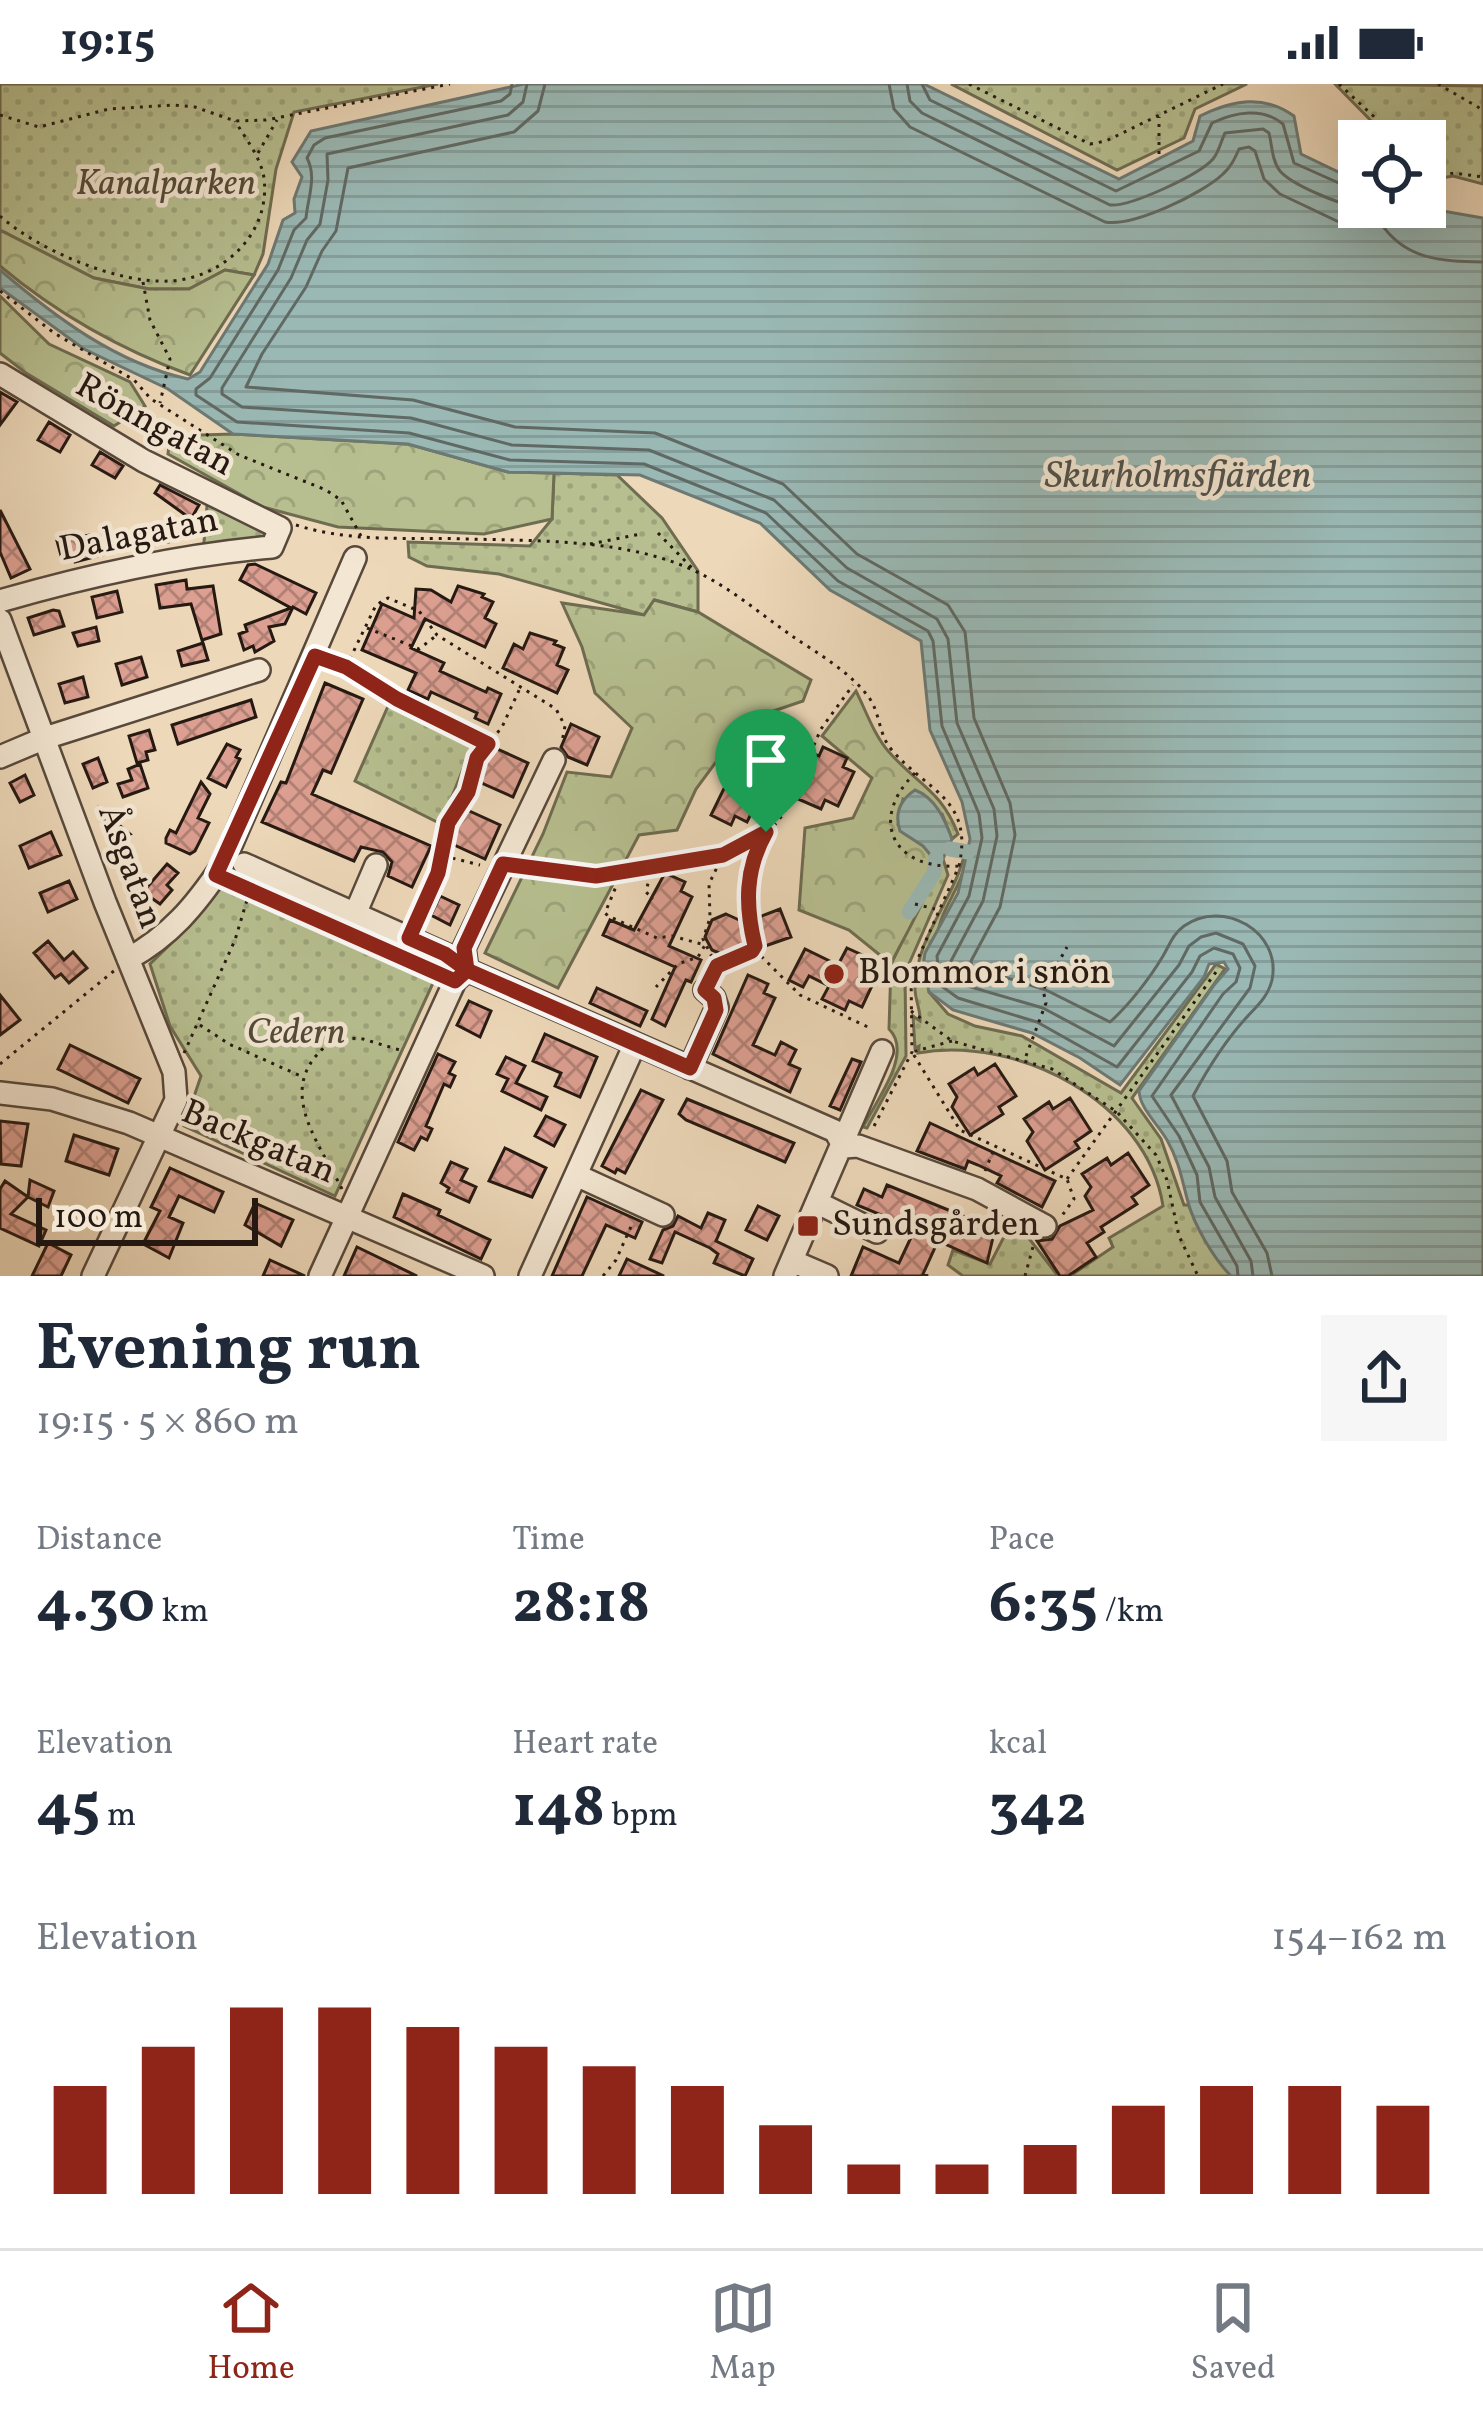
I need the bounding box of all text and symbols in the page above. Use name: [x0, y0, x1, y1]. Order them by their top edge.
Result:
text: 19:15: [60, 11, 155, 74]
map controls: [1338, 120, 1446, 228]
button: locate: [1338, 120, 1446, 228]
park label: Kanalparken: [76, 160, 256, 210]
street label: Rönngatan: [66, 362, 242, 490]
water label: Skurholmsfjärden: [1045, 450, 1311, 504]
street label: Dalagatan: [55, 496, 223, 576]
pin: [715, 709, 817, 832]
icon: arrive: [733, 727, 799, 793]
street label: Åsgatan: [84, 798, 174, 936]
place label: Blommor i snön: [858, 949, 1111, 999]
marker: Blommor i snön: [821, 961, 847, 987]
park label: Cedern: [247, 1009, 345, 1059]
street label: Backgatan: [173, 1088, 343, 1198]
scale bar: [36, 1192, 258, 1245]
text: 100 m: [54, 1196, 143, 1242]
place label: Sundsgården: [832, 1201, 1040, 1251]
marker: Sundsgården: [795, 1213, 821, 1239]
text: Evening run: [36, 1305, 422, 1397]
button: share: [1321, 1315, 1447, 1441]
text: 19:15 · 5 × 860 m: [36, 1396, 299, 1450]
text: Distance: [36, 1518, 162, 1564]
text: Time: [512, 1518, 585, 1564]
text: Pace: [989, 1518, 1055, 1564]
text: 4.30: [36, 1564, 155, 1647]
text: 28:18: [512, 1564, 650, 1647]
text: 6:35: [989, 1564, 1098, 1647]
text: km: [155, 1590, 209, 1636]
text: /km: [1098, 1590, 1164, 1636]
text: Elevation: [36, 1722, 173, 1768]
text: Heart rate: [512, 1722, 658, 1768]
text: kcal: [989, 1722, 1047, 1768]
text: 45: [36, 1768, 100, 1851]
text: 148: [512, 1768, 605, 1851]
text: 342: [989, 1768, 1087, 1851]
text: m: [100, 1794, 136, 1840]
text: bpm: [605, 1794, 678, 1840]
text: Elevation: [36, 1912, 198, 1966]
text: 154–162 m: [1271, 1912, 1447, 1966]
tab: Home: [207, 2275, 295, 2393]
tab: Map: [710, 2275, 776, 2393]
tab: Saved: [1191, 2275, 1276, 2393]

